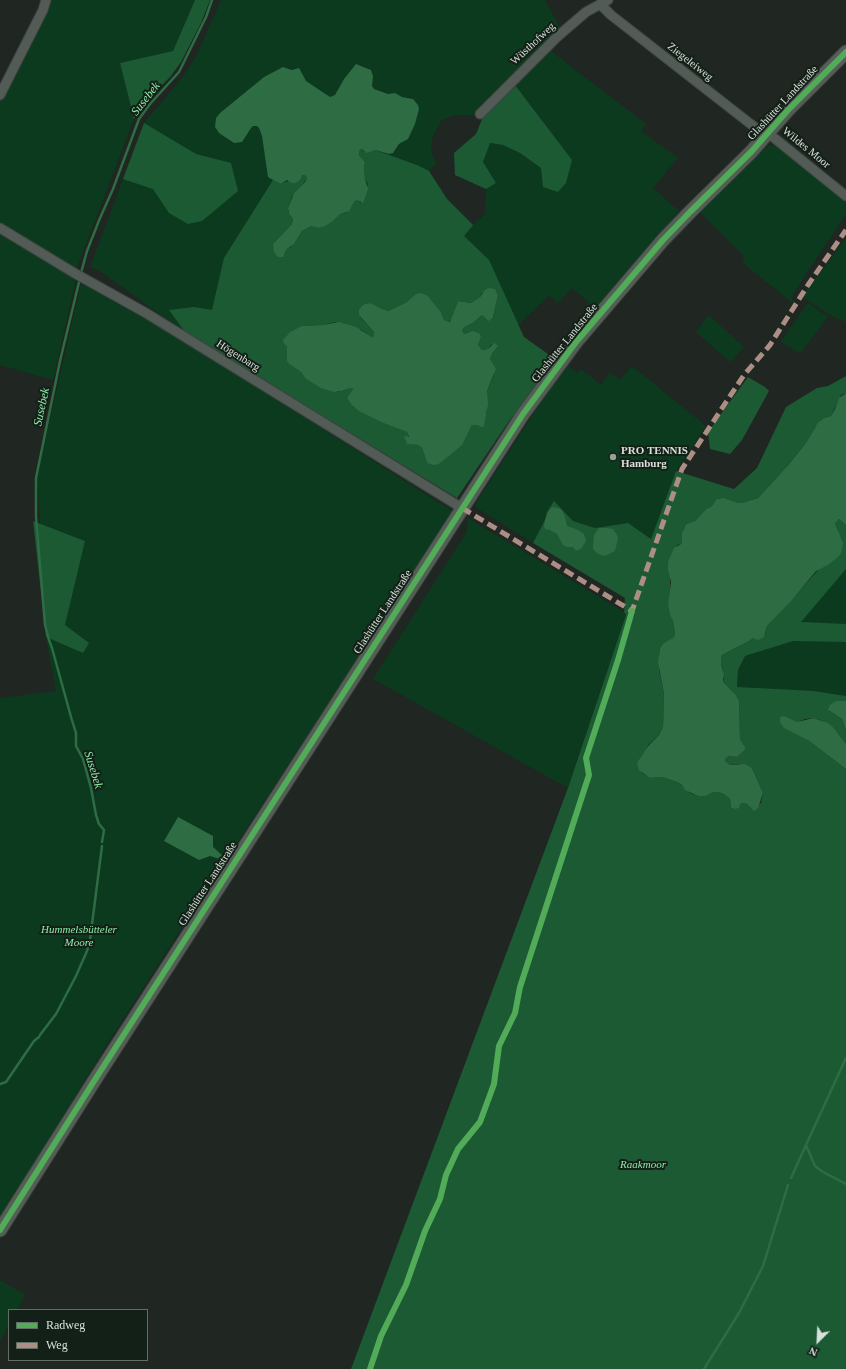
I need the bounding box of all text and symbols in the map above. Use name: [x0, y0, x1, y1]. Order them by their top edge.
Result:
street label: Wüsthofweg: [508, 20, 558, 68]
street label: Ziegeleiweg: [665, 40, 715, 84]
street label: Glashütter Landstraße: [745, 63, 821, 143]
water label: Susebek: [128, 79, 164, 119]
street label: Wildes Moor: [779, 125, 833, 171]
street label: Glashütter Landstraße: [529, 301, 601, 385]
street label: Högenbarg: [214, 338, 262, 374]
water label: Susebek: [31, 387, 53, 427]
place label: PRO TENNIS Hamburg: [621, 444, 688, 470]
marker: PRO TENNIS Hamburg: [608, 452, 618, 462]
street label: Glashütter Landstraße: [351, 568, 415, 656]
water label: Susebek: [80, 749, 106, 791]
street label: Glashütter Landstraße: [176, 840, 240, 928]
park label: Hummelsbütteler Moore: [41, 923, 117, 949]
park label: Raakmoor: [620, 1158, 666, 1172]
legend: [8, 1309, 148, 1361]
text: Radweg: [46, 1318, 85, 1332]
north arrow: [798, 1321, 838, 1361]
text: Weg: [46, 1338, 68, 1352]
text: N: [807, 1345, 819, 1359]

